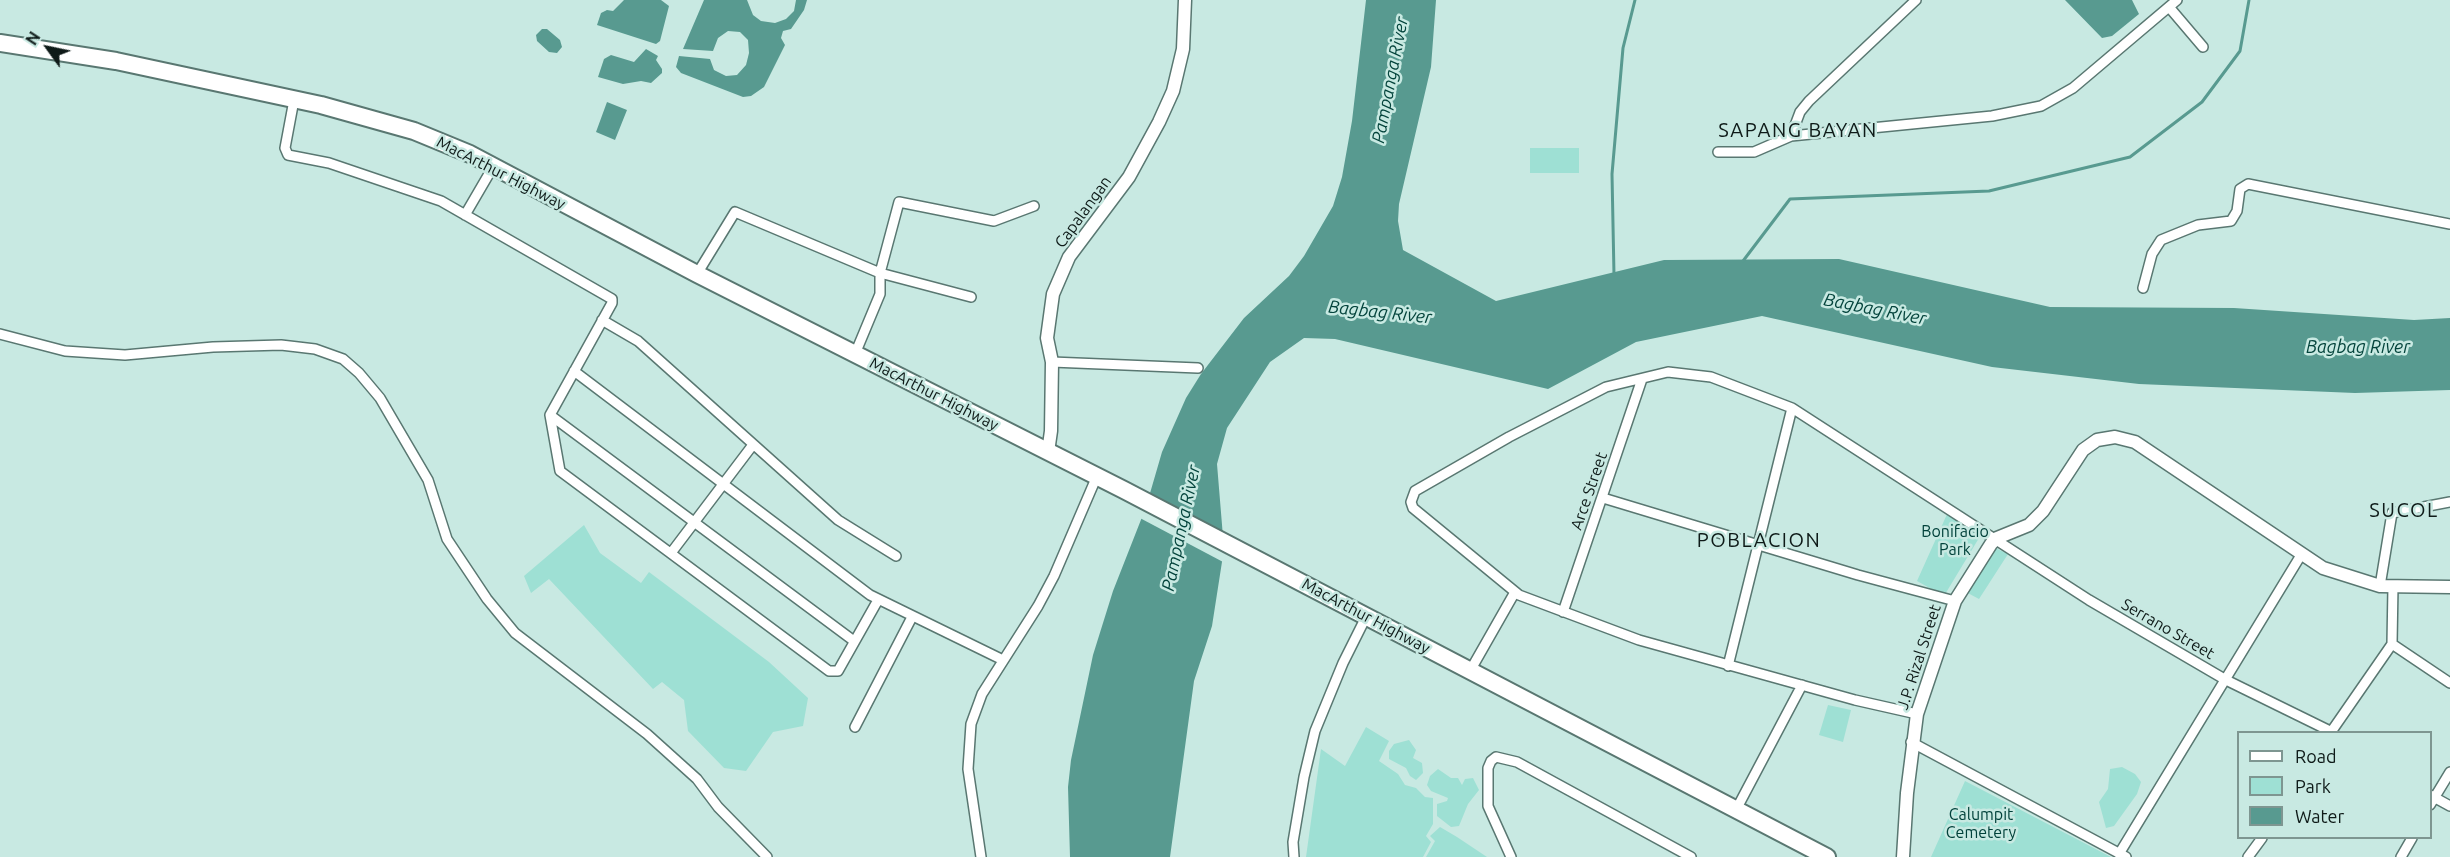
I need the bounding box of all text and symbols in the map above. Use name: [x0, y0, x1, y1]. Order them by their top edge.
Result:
water label: Pampanga River: [1367, 15, 1413, 145]
north arrow: [18, 18, 78, 78]
text: N: [22, 28, 44, 48]
district label: SAPANG BAYAN: [1718, 118, 1878, 142]
street label: MacArthur Highway: [433, 132, 569, 214]
street label: Capalangan: [1051, 172, 1115, 252]
water label: Bagbag River: [1822, 288, 1928, 330]
water label: Bagbag River: [1327, 296, 1433, 328]
water label: Bagbag River: [2306, 336, 2410, 358]
street label: MacArthur Highway: [866, 353, 1002, 435]
street label: Arce Street: [1567, 450, 1611, 532]
water label: Pampanga River: [1157, 463, 1205, 593]
district label: SUCOL: [2369, 498, 2439, 522]
park label: Bonifacio Park: [1921, 522, 1989, 560]
district label: POBLACION: [1697, 528, 1821, 552]
street label: MacArthur Highway: [1299, 574, 1433, 658]
street label: Serrano Street: [2118, 595, 2218, 663]
street label: J.P. Rizal Street: [1893, 602, 1945, 712]
legend: [2237, 731, 2432, 839]
text: Road: [2295, 746, 2337, 766]
text: Park: [2295, 776, 2331, 796]
park label: Calumpit Cemetery: [1946, 805, 2016, 843]
text: Water: [2295, 806, 2344, 826]

